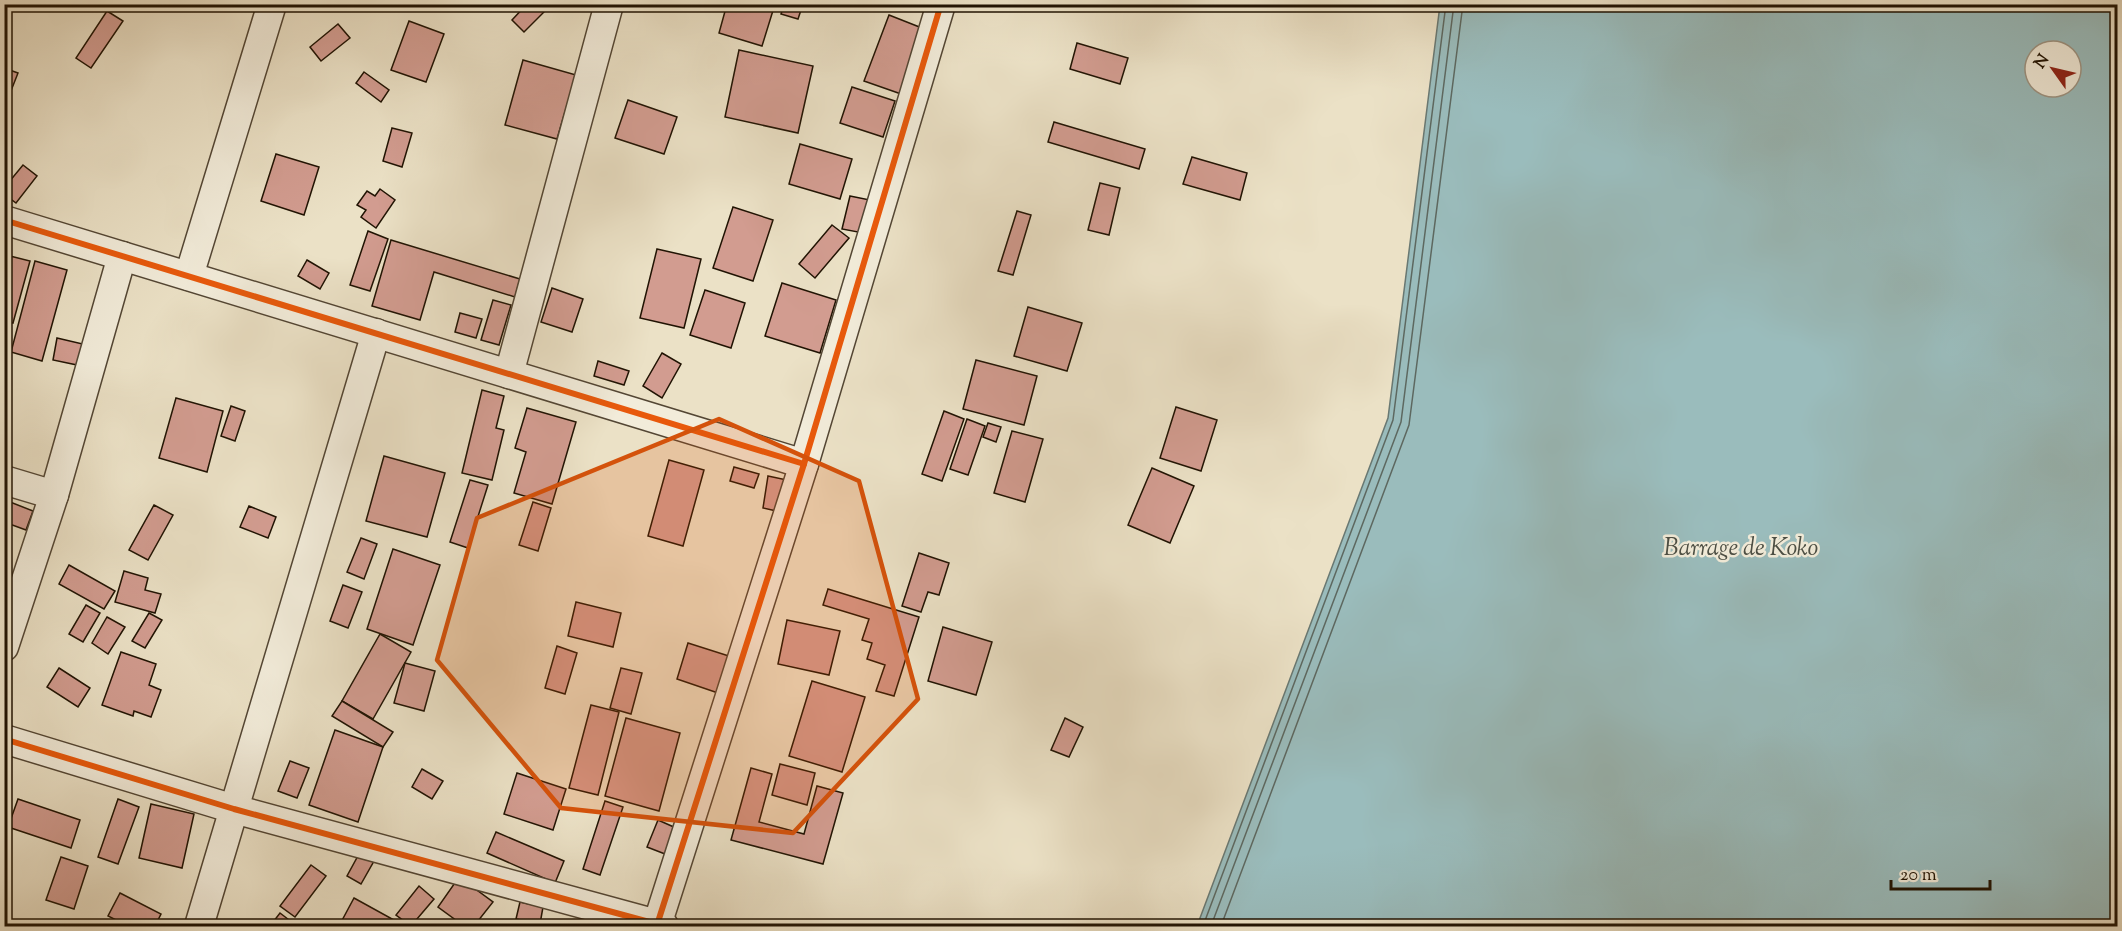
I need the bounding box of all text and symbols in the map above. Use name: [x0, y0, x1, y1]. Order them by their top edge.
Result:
north arrow: [2023, 39, 2083, 99]
text: N: [2030, 50, 2056, 74]
water label: Barrage de Koko: [1664, 532, 1818, 566]
scale bar: [1891, 853, 1990, 891]
text: 20 m: [1900, 863, 1937, 889]

